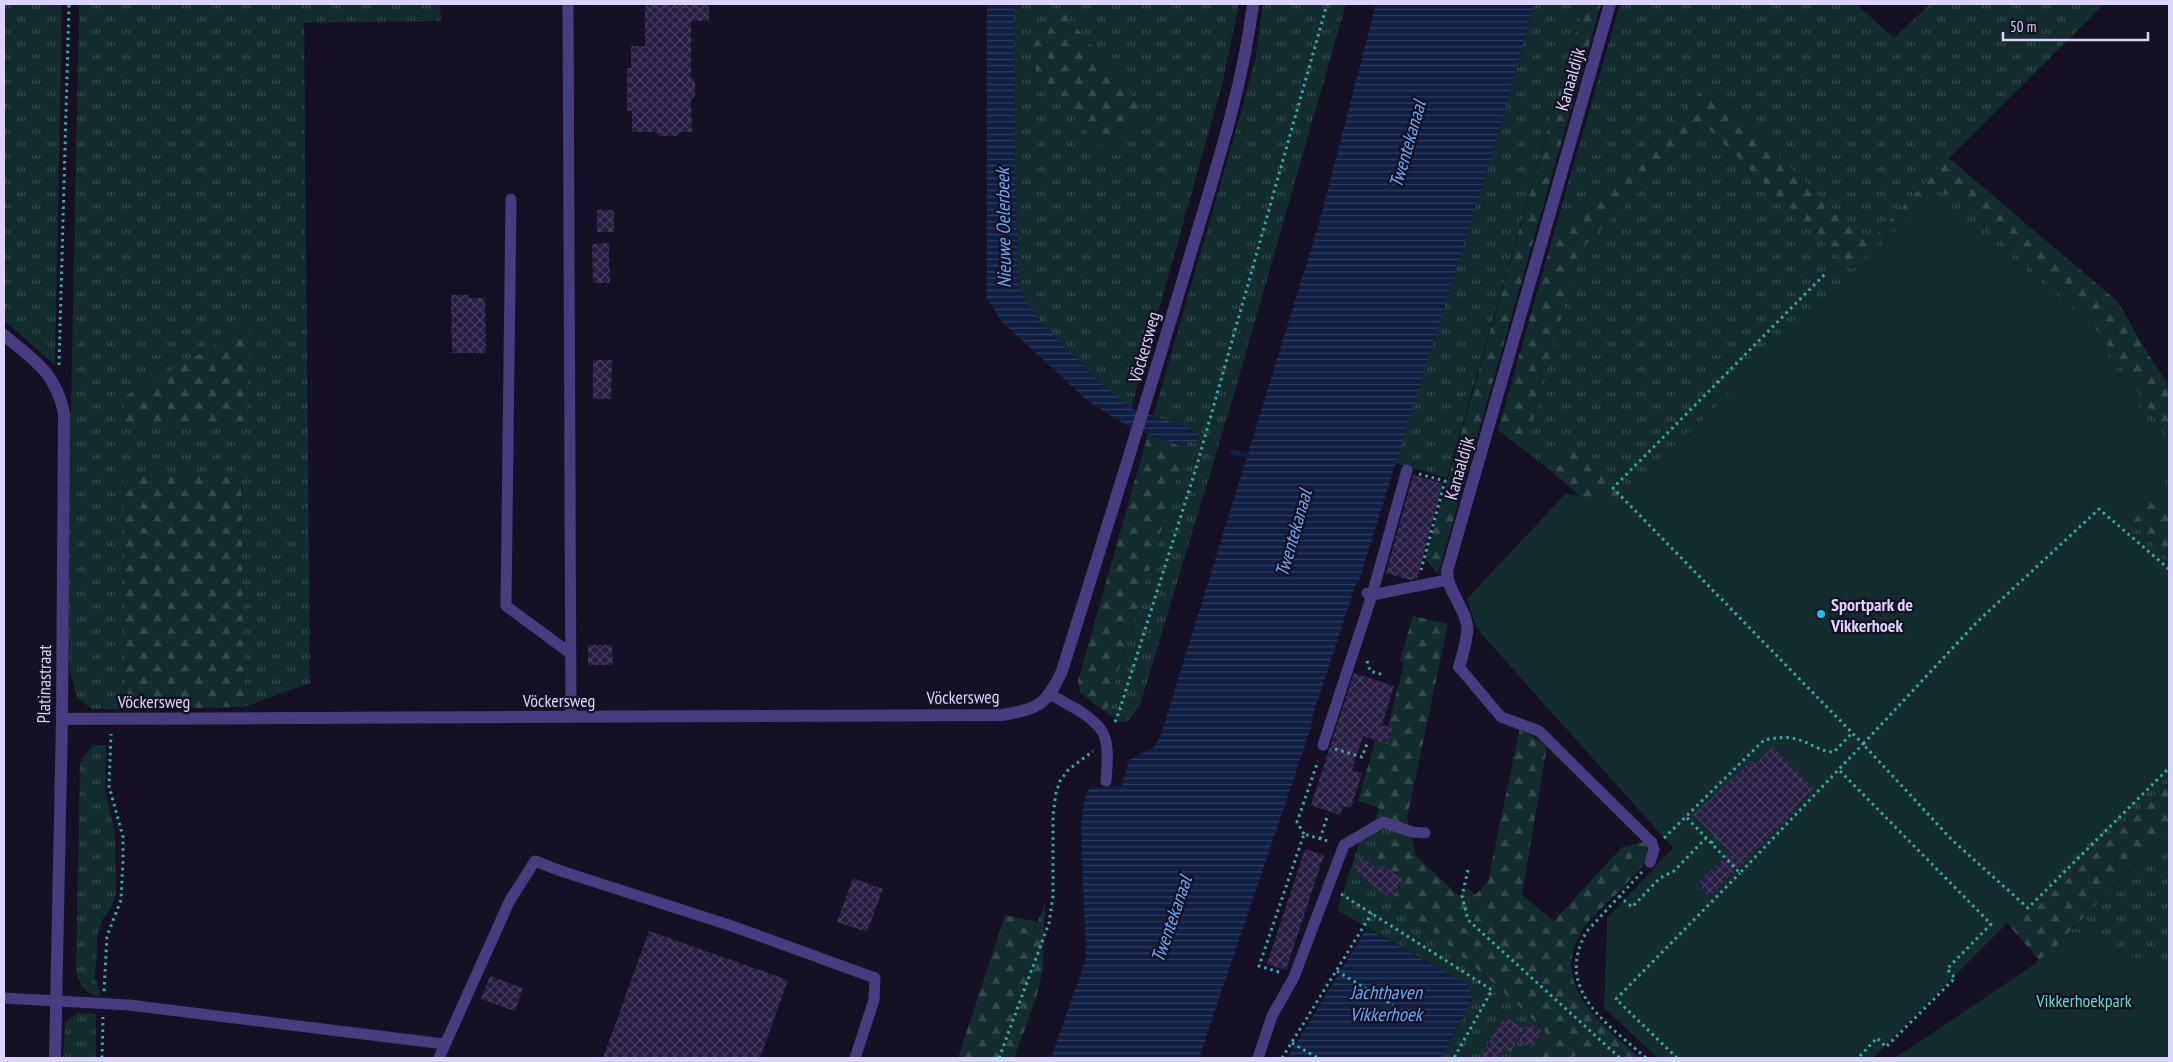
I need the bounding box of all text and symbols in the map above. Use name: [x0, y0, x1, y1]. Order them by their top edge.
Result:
scale bar: [2003, 10, 2148, 42]
text: 50 m: [2010, 17, 2036, 36]
street label: Kanaaldijk: [1550, 45, 1590, 113]
water label: Twentekanaal: [1383, 96, 1431, 190]
water label: Nieuwe Oelerbeek: [990, 165, 1016, 288]
street label: Vöckersweg: [1123, 309, 1165, 386]
street label: Kanaaldijk: [1439, 434, 1479, 502]
water label: Twentekanaal: [1269, 485, 1317, 579]
place label: Sportpark de Vikkerhoek: [1830, 593, 1913, 637]
marker: Sportpark de Vikkerhoek: [1815, 608, 1827, 620]
street label: Platinastraat: [32, 644, 56, 724]
street label: Vöckersweg: [925, 685, 1000, 709]
street label: Vöckersweg: [522, 689, 595, 712]
street label: Vöckersweg: [117, 690, 190, 713]
water label: Twentekanaal: [1145, 871, 1197, 965]
water label: Jachthaven Vikkerhoek: [1349, 980, 1425, 1026]
park label: Vikkerhoekpark: [2035, 989, 2132, 1012]

